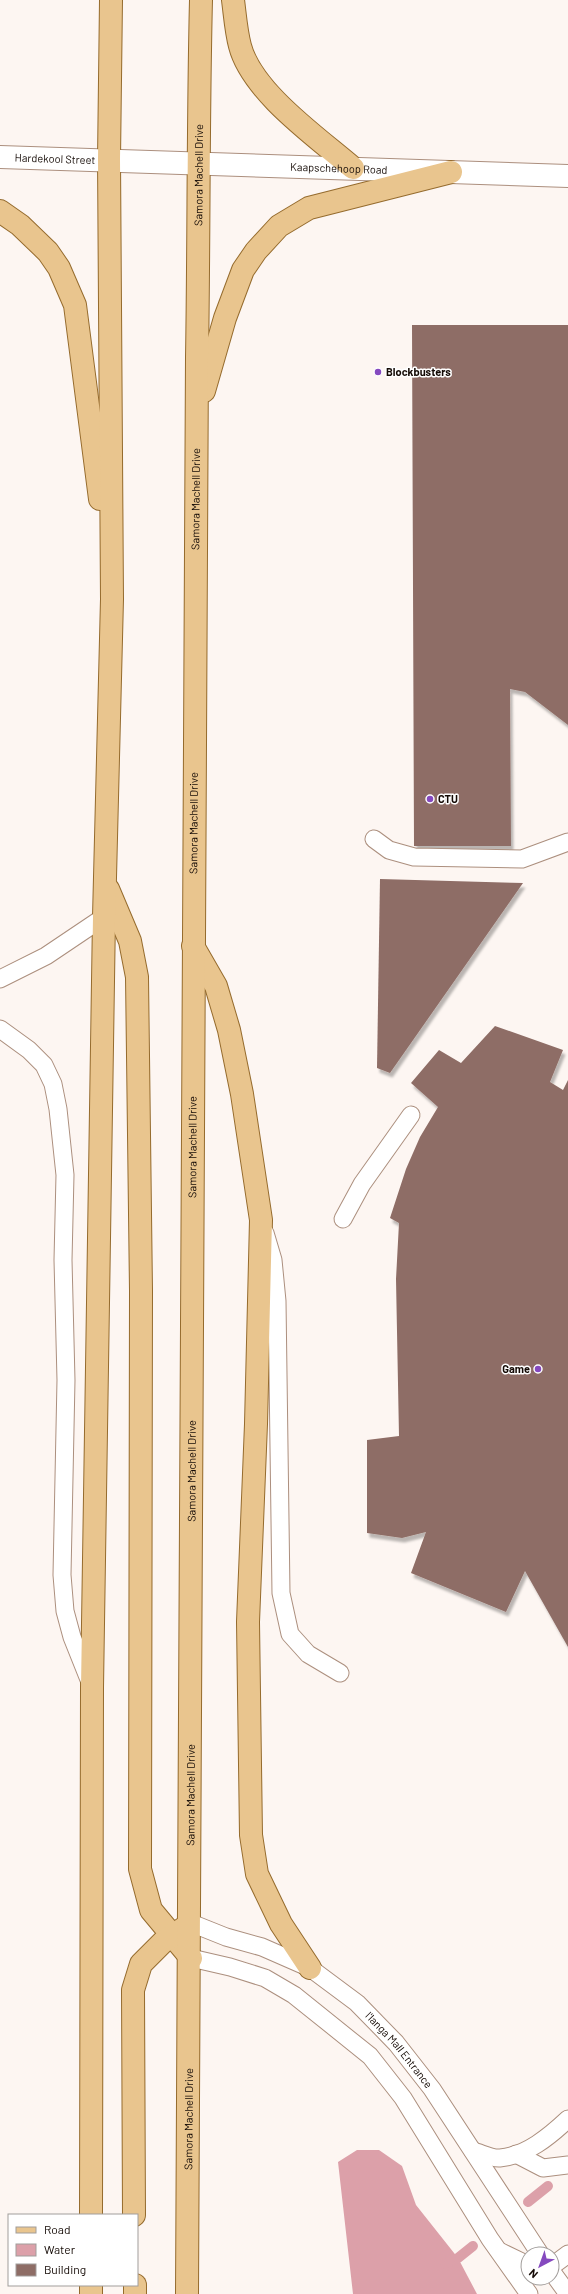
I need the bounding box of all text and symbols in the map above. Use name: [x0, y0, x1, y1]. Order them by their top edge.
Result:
street label: Samora Machell Drive: [191, 124, 205, 226]
street label: Hardekool Street: [14, 150, 96, 166]
street label: Kaapschehoop Road: [290, 160, 388, 176]
place label: Blockbusters: [386, 365, 451, 378]
marker: Blockbusters: [373, 367, 383, 377]
street label: Samora Machell Drive: [188, 448, 202, 550]
street label: Samora Machell Drive: [186, 772, 200, 874]
place label: CTU: [438, 792, 458, 805]
marker: CTU: [425, 794, 435, 804]
street label: Samora Machell Drive: [185, 1096, 199, 1198]
place label: Game: [502, 1362, 530, 1375]
marker: Game: [533, 1364, 543, 1374]
street label: Samora Machell Drive: [185, 1420, 198, 1522]
street label: Samora Machell Drive: [183, 1744, 197, 1846]
street label: I'langa Mall Entrance: [363, 2009, 436, 2090]
street label: Samora Machell Drive: [181, 2068, 195, 2170]
legend: [8, 2214, 138, 2286]
text: Road: [44, 2222, 71, 2236]
text: Water: [44, 2242, 76, 2256]
north arrow: [520, 2246, 560, 2286]
text: Building: [44, 2262, 86, 2276]
text: N: [526, 2267, 540, 2281]

